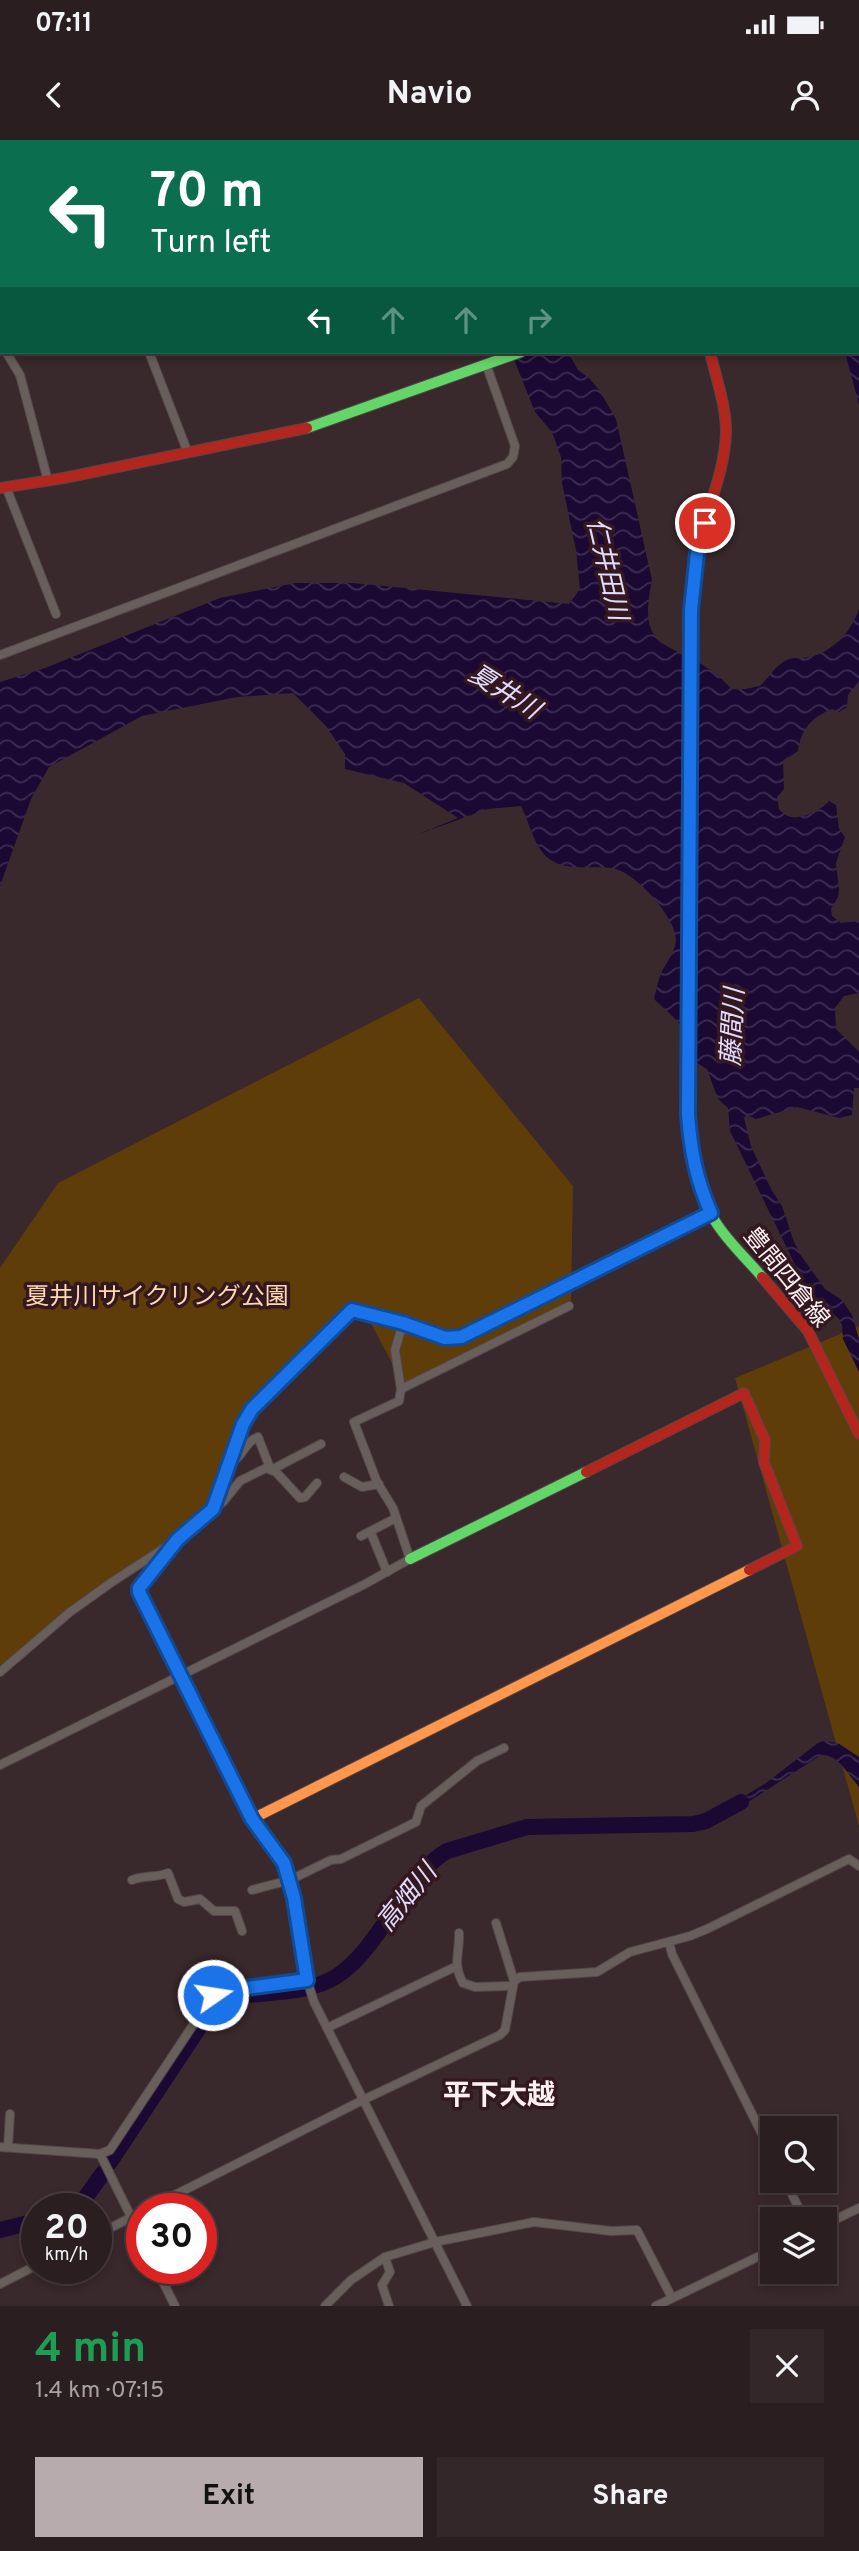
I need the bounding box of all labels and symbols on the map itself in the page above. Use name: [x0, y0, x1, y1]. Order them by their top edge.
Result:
pin: [675, 493, 735, 553]
water label: 仁井田川: [578, 515, 634, 627]
water label: 夏井川: [462, 658, 548, 729]
water label: 藤間川: [716, 984, 753, 1067]
street label: 豊間四倉線: [736, 1222, 835, 1334]
park label: 夏井川サイクリング公園: [25, 1283, 289, 1313]
water label: 高畑川: [371, 1856, 447, 1939]
position arrow: [176, 1958, 250, 2032]
district label: 平下大越: [443, 2079, 555, 2115]
speed limit sign: 30: [126, 2193, 217, 2284]

